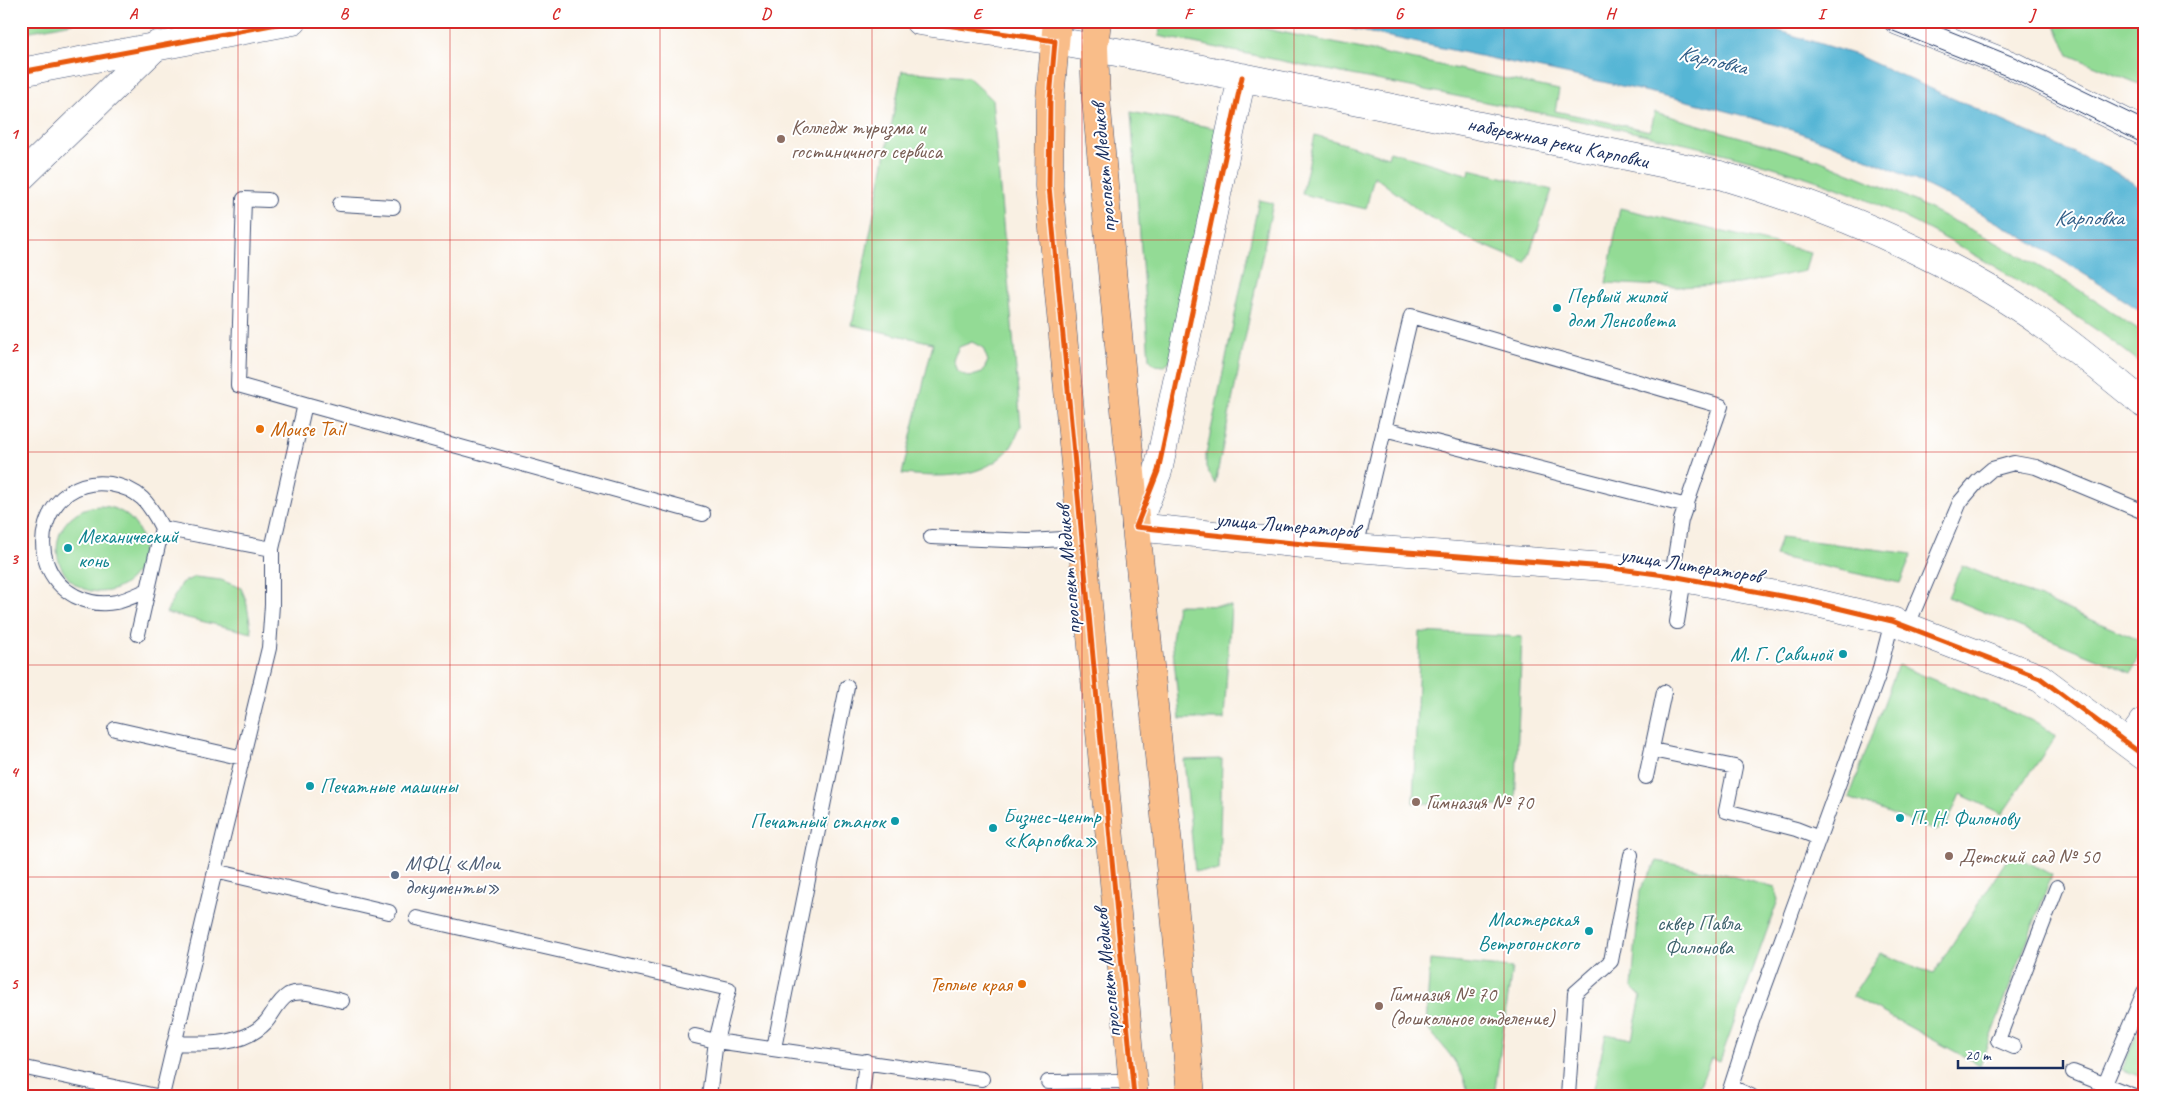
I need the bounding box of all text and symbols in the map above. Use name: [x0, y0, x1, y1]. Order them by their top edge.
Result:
text: A: [129, 4, 139, 24]
text: B: [340, 4, 350, 24]
text: C: [551, 4, 561, 24]
text: D: [761, 4, 772, 24]
text: E: [973, 4, 984, 24]
text: F: [1184, 4, 1195, 24]
text: G: [1395, 4, 1405, 24]
text: H: [1605, 4, 1617, 24]
text: I: [1818, 4, 1828, 24]
text: J: [2028, 4, 2037, 24]
water label: Карповка: [1676, 39, 1752, 82]
street label: проспект Медиков: [1084, 98, 1122, 234]
street label: набережная реки Карповки: [1465, 110, 1652, 174]
place label: Колледж туризма и гостиничного сервиса: [791, 114, 943, 164]
text: 1: [10, 124, 19, 144]
marker: Колледж туризма и гостиничного сервиса: [775, 133, 787, 145]
water label: Карповка: [2055, 204, 2126, 232]
place label: Первый жилой дом Ленсовета: [1567, 283, 1676, 333]
marker: Первый жилой дом Ленсовета: [1551, 302, 1563, 314]
text: 2: [10, 337, 19, 357]
place label: Mouse Tail: [270, 416, 347, 442]
marker: Mouse Tail: [254, 423, 266, 435]
street label: проспект Медиков: [1049, 500, 1087, 636]
street label: улица Литераторов: [1213, 506, 1364, 545]
place label: Механический конь: [78, 523, 179, 573]
street label: улица Литераторов: [1616, 541, 1768, 590]
marker: Механический конь: [62, 542, 74, 554]
text: 3: [10, 549, 19, 569]
place label: М. Г. Савиной: [1730, 641, 1834, 667]
marker: М. Г. Савиной: [1837, 648, 1849, 660]
text: 4: [10, 762, 19, 782]
place label: Печатные машины: [320, 773, 459, 799]
marker: Печатные машины: [304, 780, 316, 792]
place label: Гимназия № 70: [1426, 789, 1535, 815]
marker: Гимназия № 70: [1410, 796, 1422, 808]
place label: Бизнес-центр «Карповка»: [1003, 803, 1102, 853]
place label: П. Н. Филонову: [1910, 805, 2021, 831]
place label: Печатный станок: [750, 808, 887, 834]
marker: П. Н. Филонову: [1894, 812, 1906, 824]
marker: Печатный станок: [889, 815, 901, 827]
marker: Бизнес-центр «Карповка»: [987, 822, 999, 834]
place label: Детский сад № 50: [1959, 843, 2101, 869]
place label: МФЦ «Мои документы»: [405, 850, 502, 900]
marker: Детский сад № 50: [1943, 850, 1955, 862]
marker: МФЦ «Мои документы»: [389, 869, 401, 881]
street label: проспект Медиков: [1087, 903, 1127, 1039]
place label: Мастерская Ветрогонского: [1478, 906, 1582, 956]
park label: сквер Павла Филонова: [1657, 910, 1743, 960]
marker: Мастерская Ветрогонского: [1583, 925, 1595, 937]
place label: Теплые края: [929, 971, 1014, 997]
text: 5: [11, 974, 20, 994]
marker: Теплые края: [1016, 978, 1028, 990]
place label: Гимназия № 70 (дошкольное отделение): [1389, 981, 1556, 1031]
marker: Гимназия № 70 (дошкольное отделение): [1373, 1000, 1385, 1012]
scale bar: [1958, 1037, 2062, 1069]
text: 20 m: [1965, 1046, 1992, 1065]

